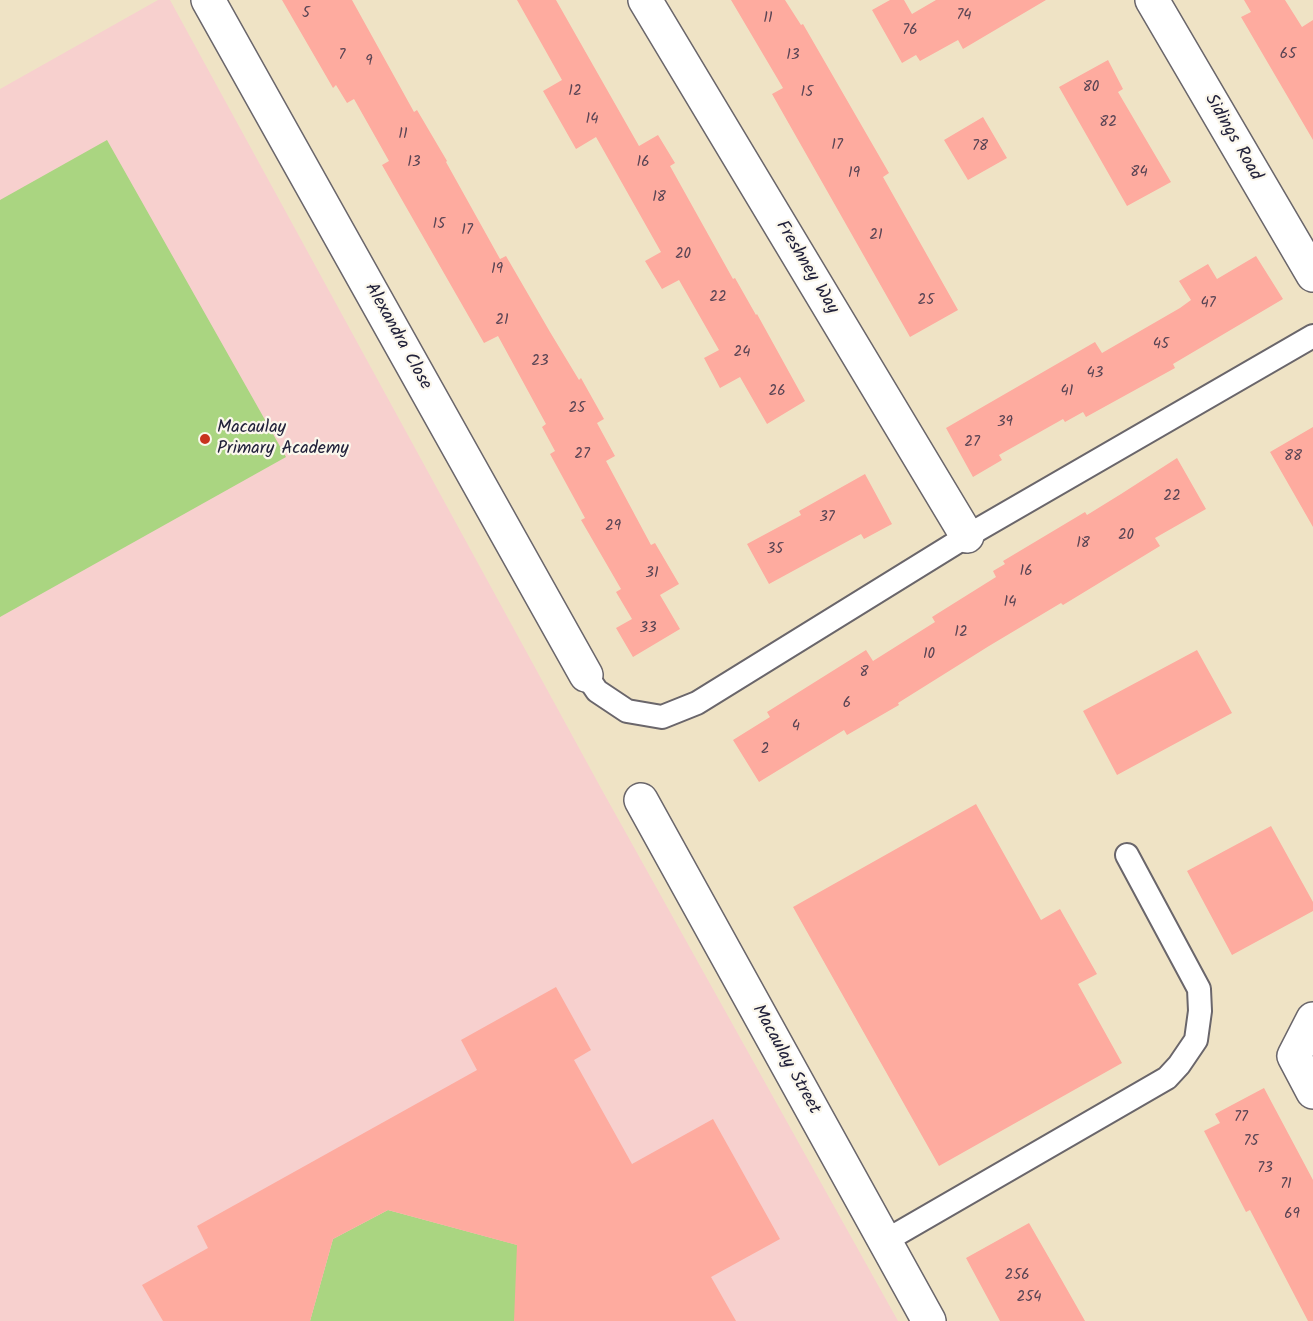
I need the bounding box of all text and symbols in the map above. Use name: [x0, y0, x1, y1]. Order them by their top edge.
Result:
house number: 5: [302, 5, 310, 23]
house number: 74: [956, 7, 972, 25]
house number: 11: [763, 10, 773, 28]
house number: 76: [902, 22, 918, 40]
house number: 65: [1280, 46, 1296, 64]
house number: 7: [339, 47, 345, 65]
house number: 13: [786, 47, 800, 65]
house number: 9: [365, 53, 373, 71]
house number: 80: [1083, 79, 1099, 97]
house number: 12: [568, 83, 582, 101]
house number: 15: [801, 84, 813, 102]
street label: Sidings Road: [1199, 91, 1265, 185]
house number: 14: [586, 111, 598, 129]
house number: 82: [1099, 114, 1117, 132]
house number: 11: [398, 126, 408, 144]
house number: 17: [831, 137, 843, 155]
house number: 78: [972, 138, 988, 156]
house number: 13: [407, 154, 421, 172]
house number: 16: [636, 154, 650, 172]
house number: 84: [1130, 164, 1148, 182]
house number: 19: [848, 165, 860, 183]
house number: 18: [652, 189, 666, 207]
house number: 15: [433, 216, 445, 234]
street label: Freshney Way: [770, 217, 842, 319]
house number: 17: [461, 222, 473, 240]
house number: 21: [869, 227, 883, 245]
house number: 20: [675, 246, 691, 264]
house number: 19: [491, 261, 503, 279]
street label: Alexandra Close: [359, 280, 435, 394]
house number: 22: [709, 289, 727, 307]
house number: 25: [918, 292, 934, 310]
house number: 47: [1200, 295, 1216, 313]
house number: 21: [495, 312, 509, 330]
house number: 45: [1153, 336, 1169, 354]
house number: 24: [734, 344, 750, 362]
house number: 23: [531, 353, 549, 371]
house number: 43: [1087, 365, 1103, 383]
house number: 26: [768, 383, 786, 401]
house number: 41: [1061, 383, 1073, 401]
house number: 25: [569, 400, 585, 418]
house number: 39: [997, 414, 1013, 432]
place label: Macaulay Primary Academy: [217, 418, 349, 460]
marker: Macaulay Primary Academy: [198, 432, 212, 446]
house number: 27: [964, 434, 980, 452]
house number: 27: [574, 446, 590, 464]
house number: 88: [1284, 448, 1302, 466]
house number: 22: [1163, 488, 1181, 506]
house number: 37: [819, 509, 835, 527]
house number: 29: [605, 518, 621, 536]
house number: 20: [1118, 527, 1134, 545]
house number: 18: [1076, 535, 1090, 553]
house number: 35: [767, 541, 783, 559]
house number: 16: [1019, 563, 1033, 581]
house number: 31: [645, 565, 659, 583]
house number: 14: [1004, 594, 1016, 612]
house number: 33: [639, 620, 657, 638]
house number: 12: [954, 624, 968, 642]
house number: 10: [923, 646, 935, 664]
house number: 8: [859, 664, 869, 682]
house number: 6: [843, 695, 851, 713]
house number: 4: [792, 718, 800, 736]
house number: 2: [761, 741, 769, 759]
street label: Macaulay Street: [746, 1001, 824, 1119]
house number: 77: [1234, 1109, 1248, 1127]
house number: 75: [1244, 1133, 1258, 1151]
house number: 73: [1257, 1160, 1273, 1178]
house number: 71: [1280, 1176, 1292, 1194]
house number: 69: [1284, 1206, 1300, 1224]
house number: 256: [1004, 1267, 1030, 1285]
house number: 254: [1016, 1289, 1042, 1307]

